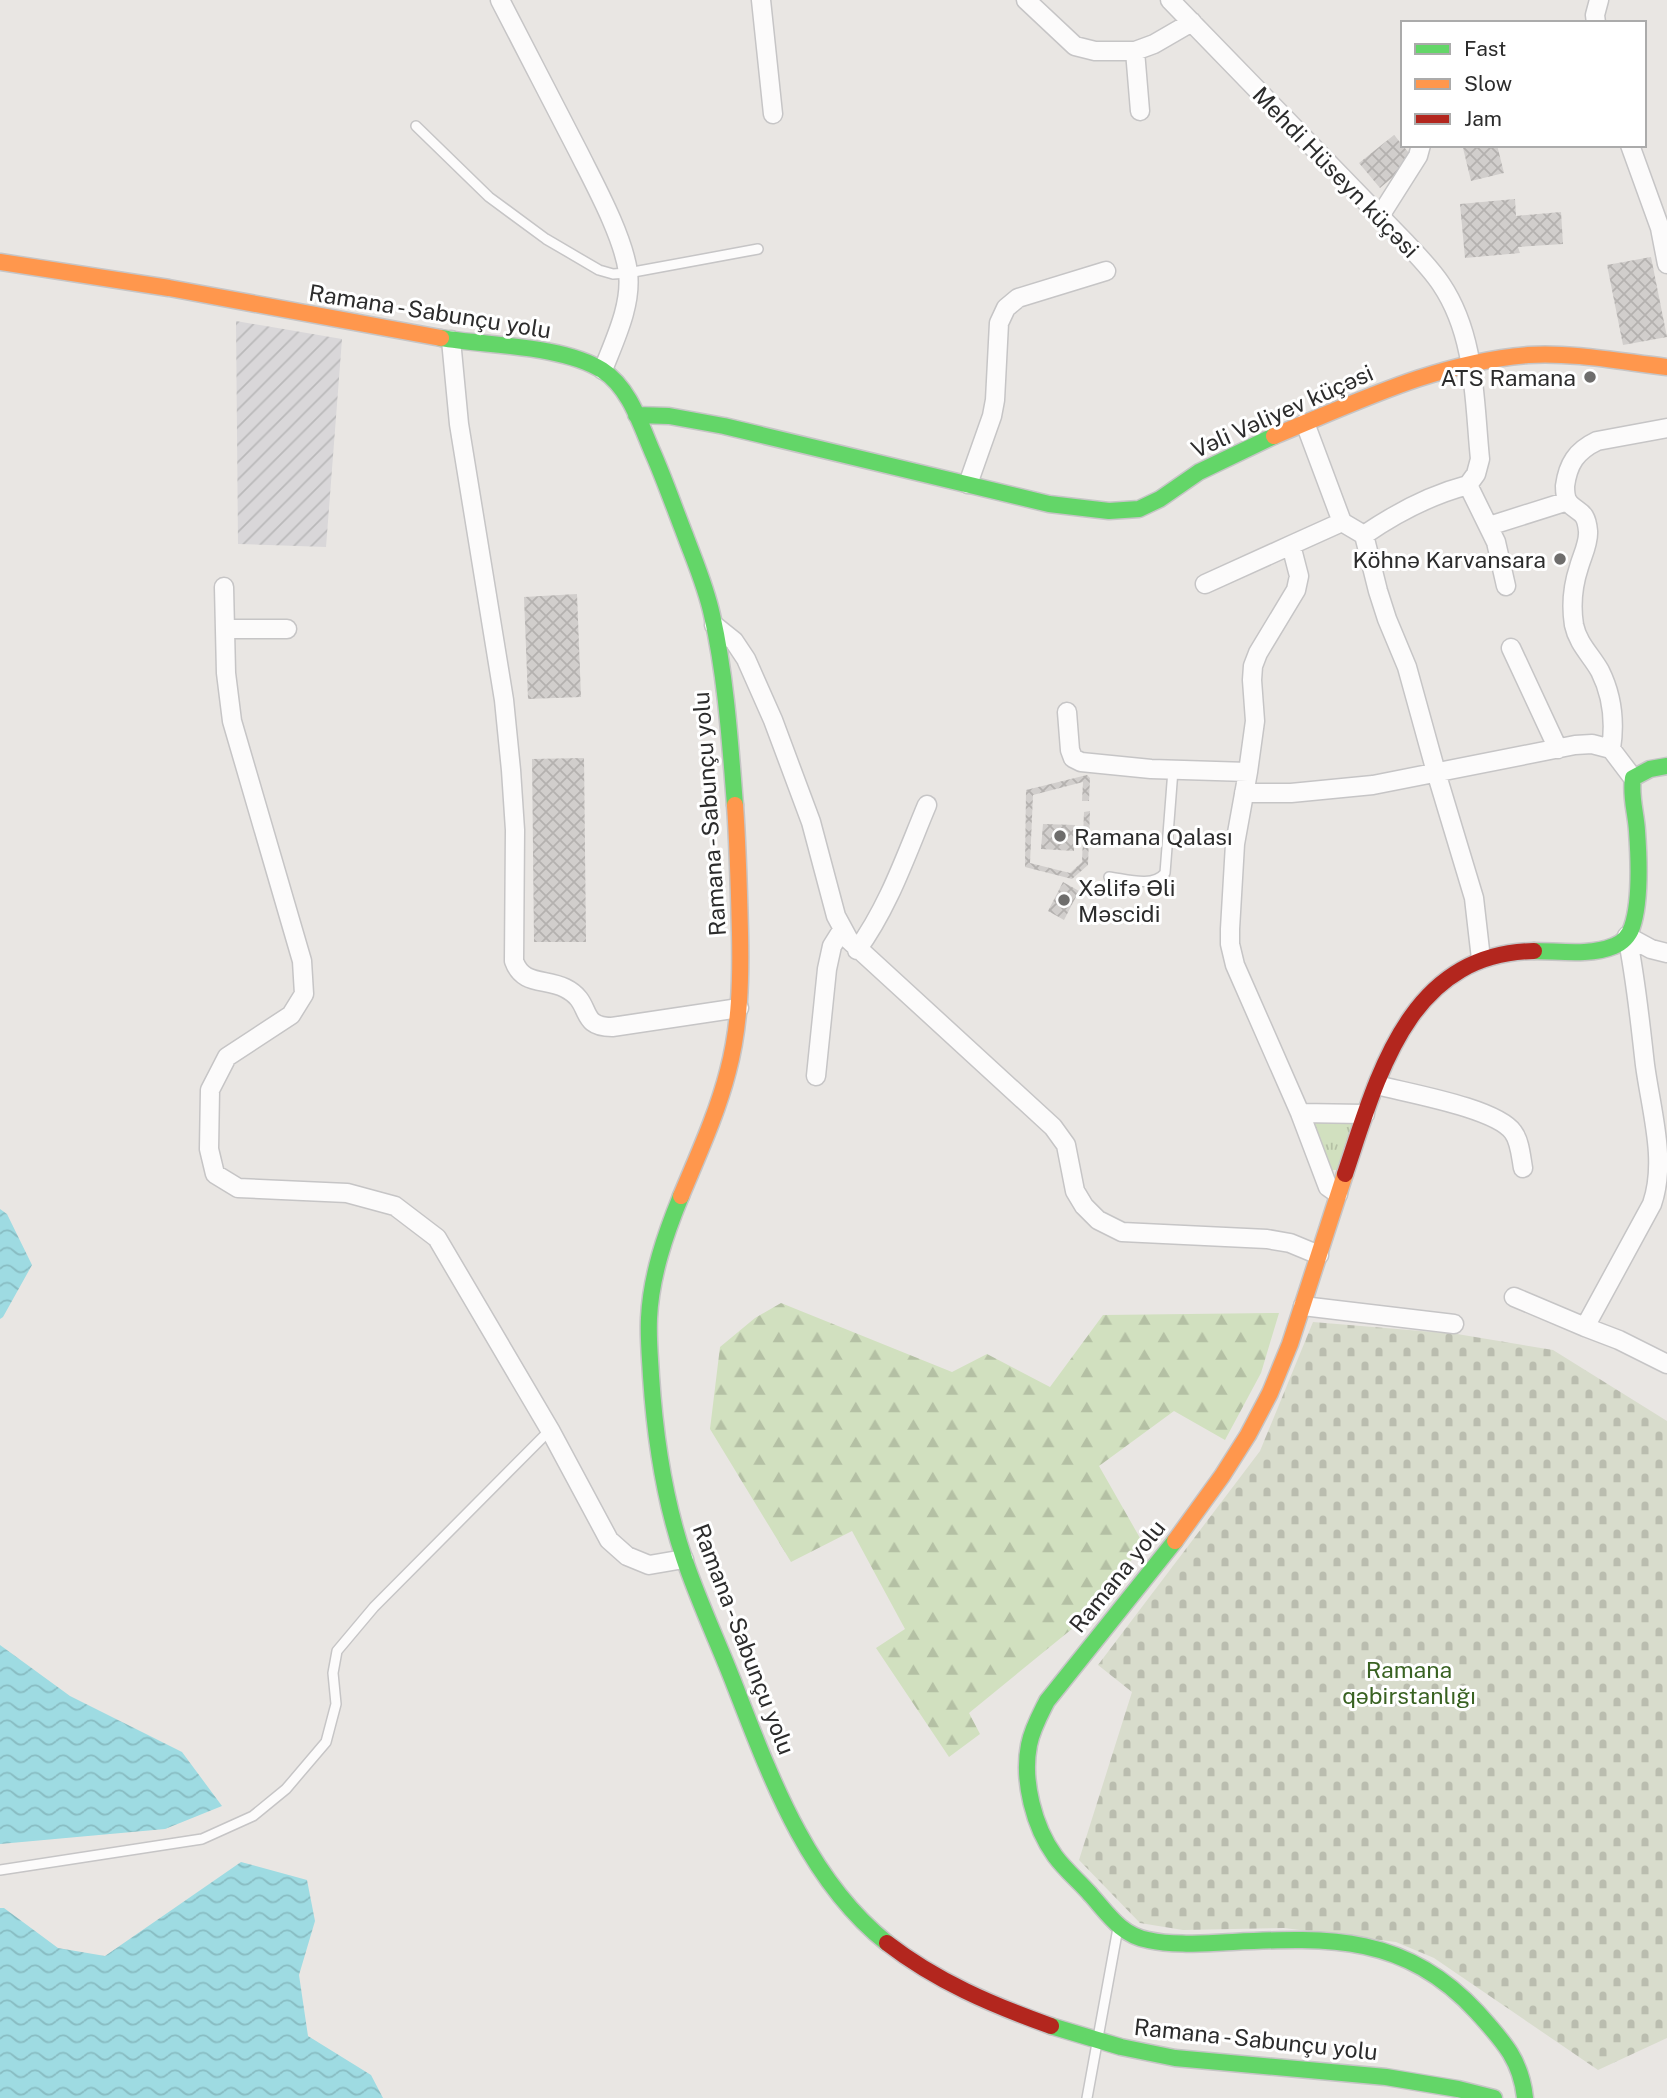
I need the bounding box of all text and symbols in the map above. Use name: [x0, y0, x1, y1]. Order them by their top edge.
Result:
legend: [1401, 21, 1646, 147]
text: Fast: [1464, 36, 1506, 61]
text: Slow: [1464, 71, 1512, 96]
street label: Mehdi Hüseyn küçəsi: [1247, 81, 1425, 263]
text: Jam: [1464, 106, 1502, 131]
street label: Ramana - Sabunçu yolu: [307, 279, 553, 343]
street label: Vəli Vəliyev küçəsi: [1187, 359, 1377, 463]
place label: ATS Ramana: [1440, 364, 1576, 391]
marker: ATS Ramana: [1582, 369, 1598, 385]
place label: Köhnə Karvansara: [1353, 546, 1546, 573]
marker: Köhnə Karvansara: [1552, 551, 1568, 567]
street label: Ramana - Sabunçu yolu: [687, 691, 731, 937]
place label: Ramana Qalası: [1074, 823, 1233, 850]
marker: Ramana Qalası: [1052, 828, 1068, 844]
place label: Xəlifə Əli Məscidi: [1078, 874, 1176, 927]
marker: Xəlifə Əli Məscidi: [1056, 892, 1072, 908]
street label: Ramana yolu: [1063, 1514, 1171, 1638]
street label: Ramana - Sabunçu yolu: [688, 1520, 800, 1758]
park label: Ramana qəbirstanlığı: [1342, 1656, 1476, 1709]
street label: Ramana - Sabunçu yolu: [1133, 2013, 1379, 2065]

